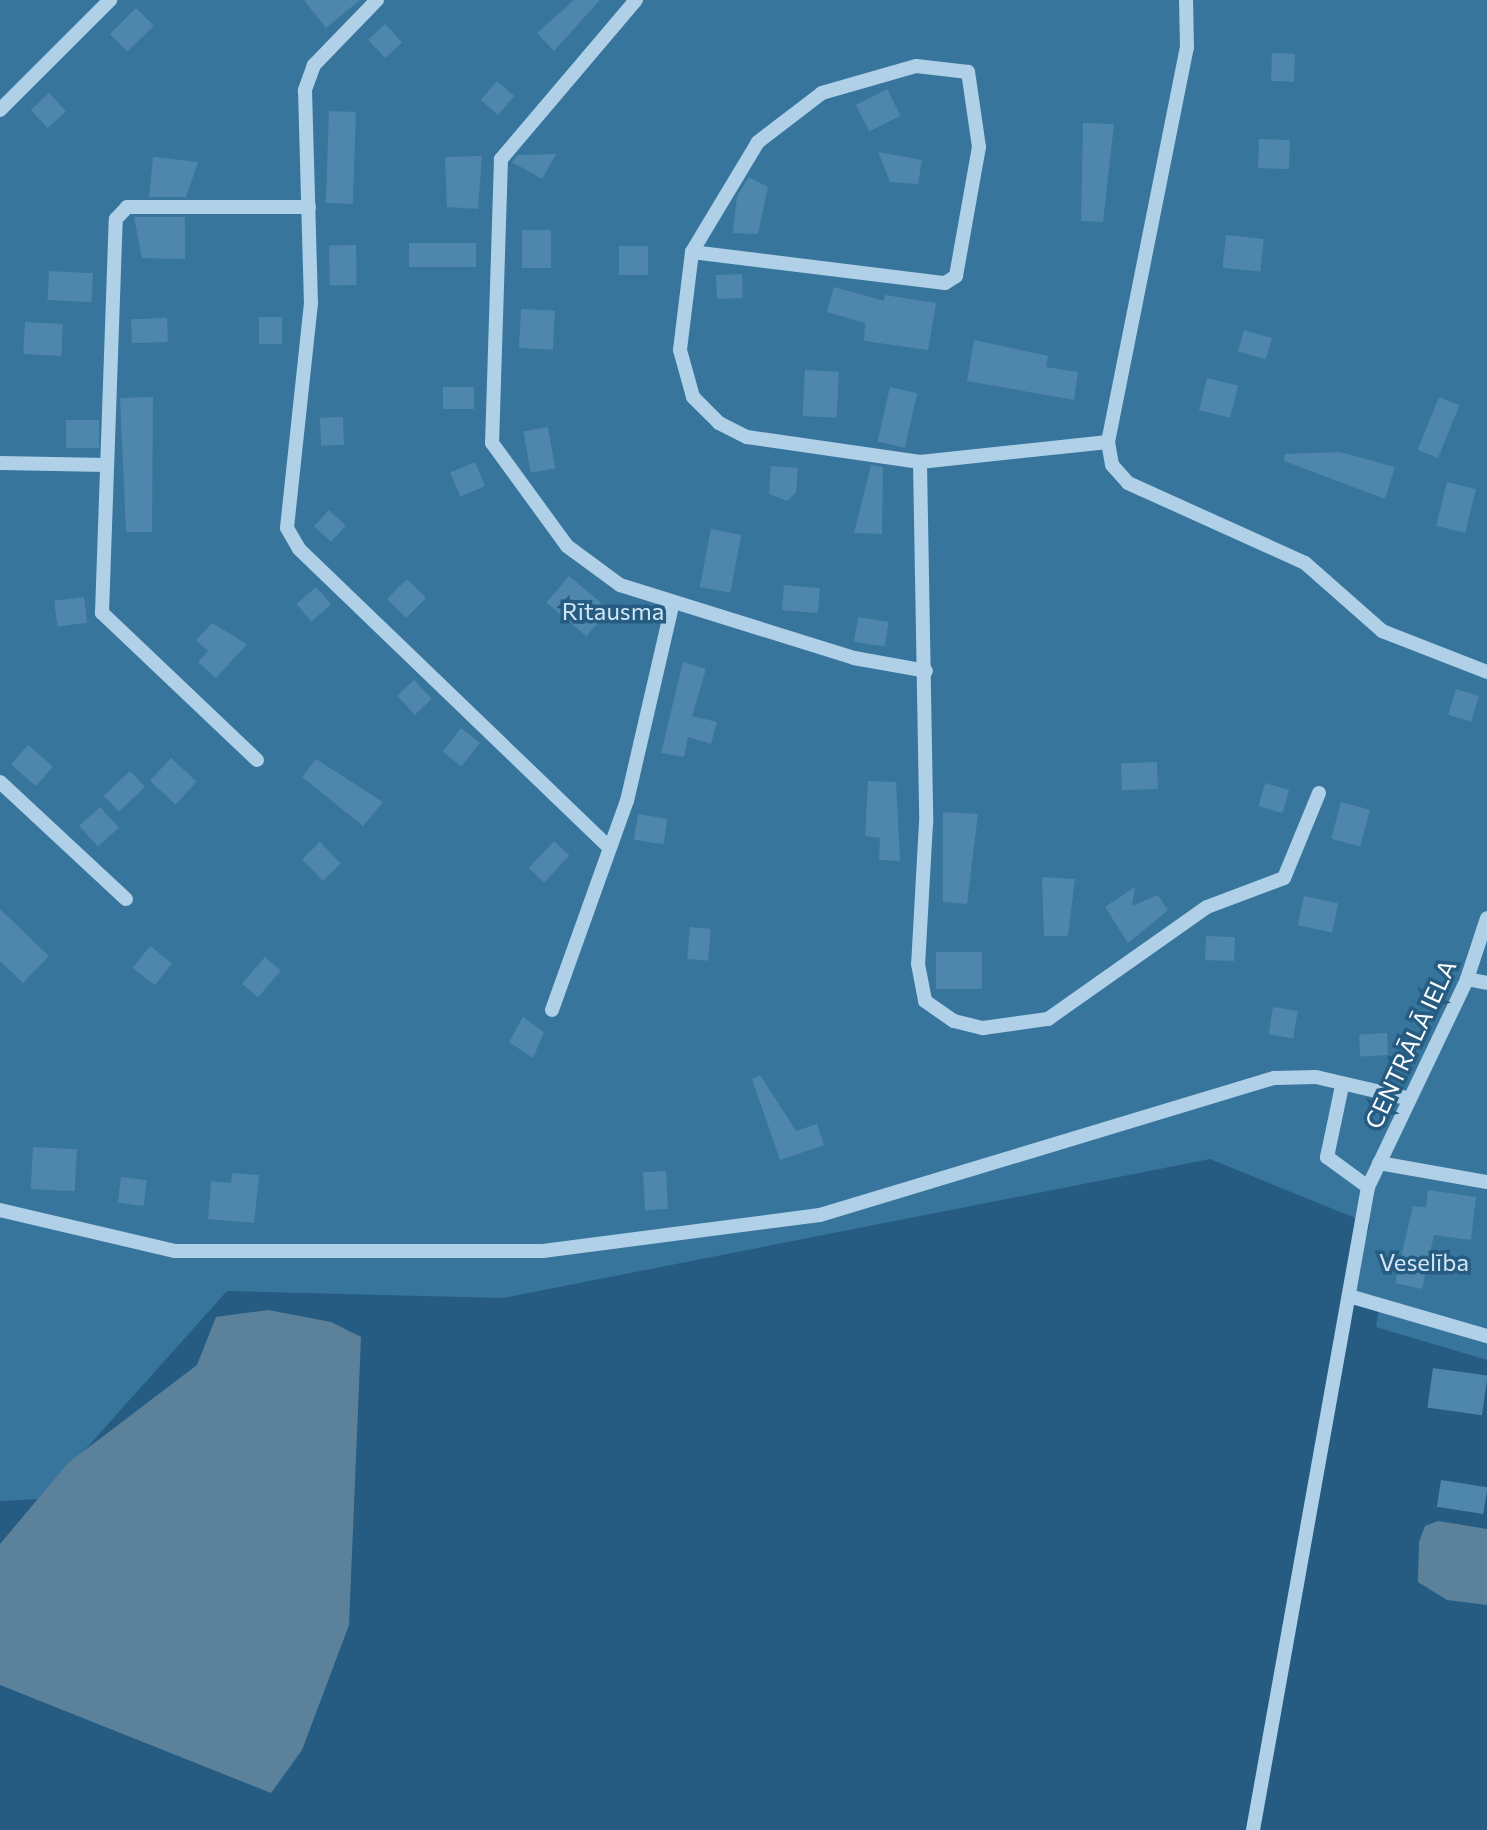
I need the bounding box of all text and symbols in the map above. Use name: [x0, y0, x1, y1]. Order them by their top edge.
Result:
park label: Rītausma: [562, 597, 664, 625]
street label: CENTRĀLĀ IELA: [1358, 955, 1462, 1133]
park label: Veselība: [1379, 1248, 1469, 1276]

